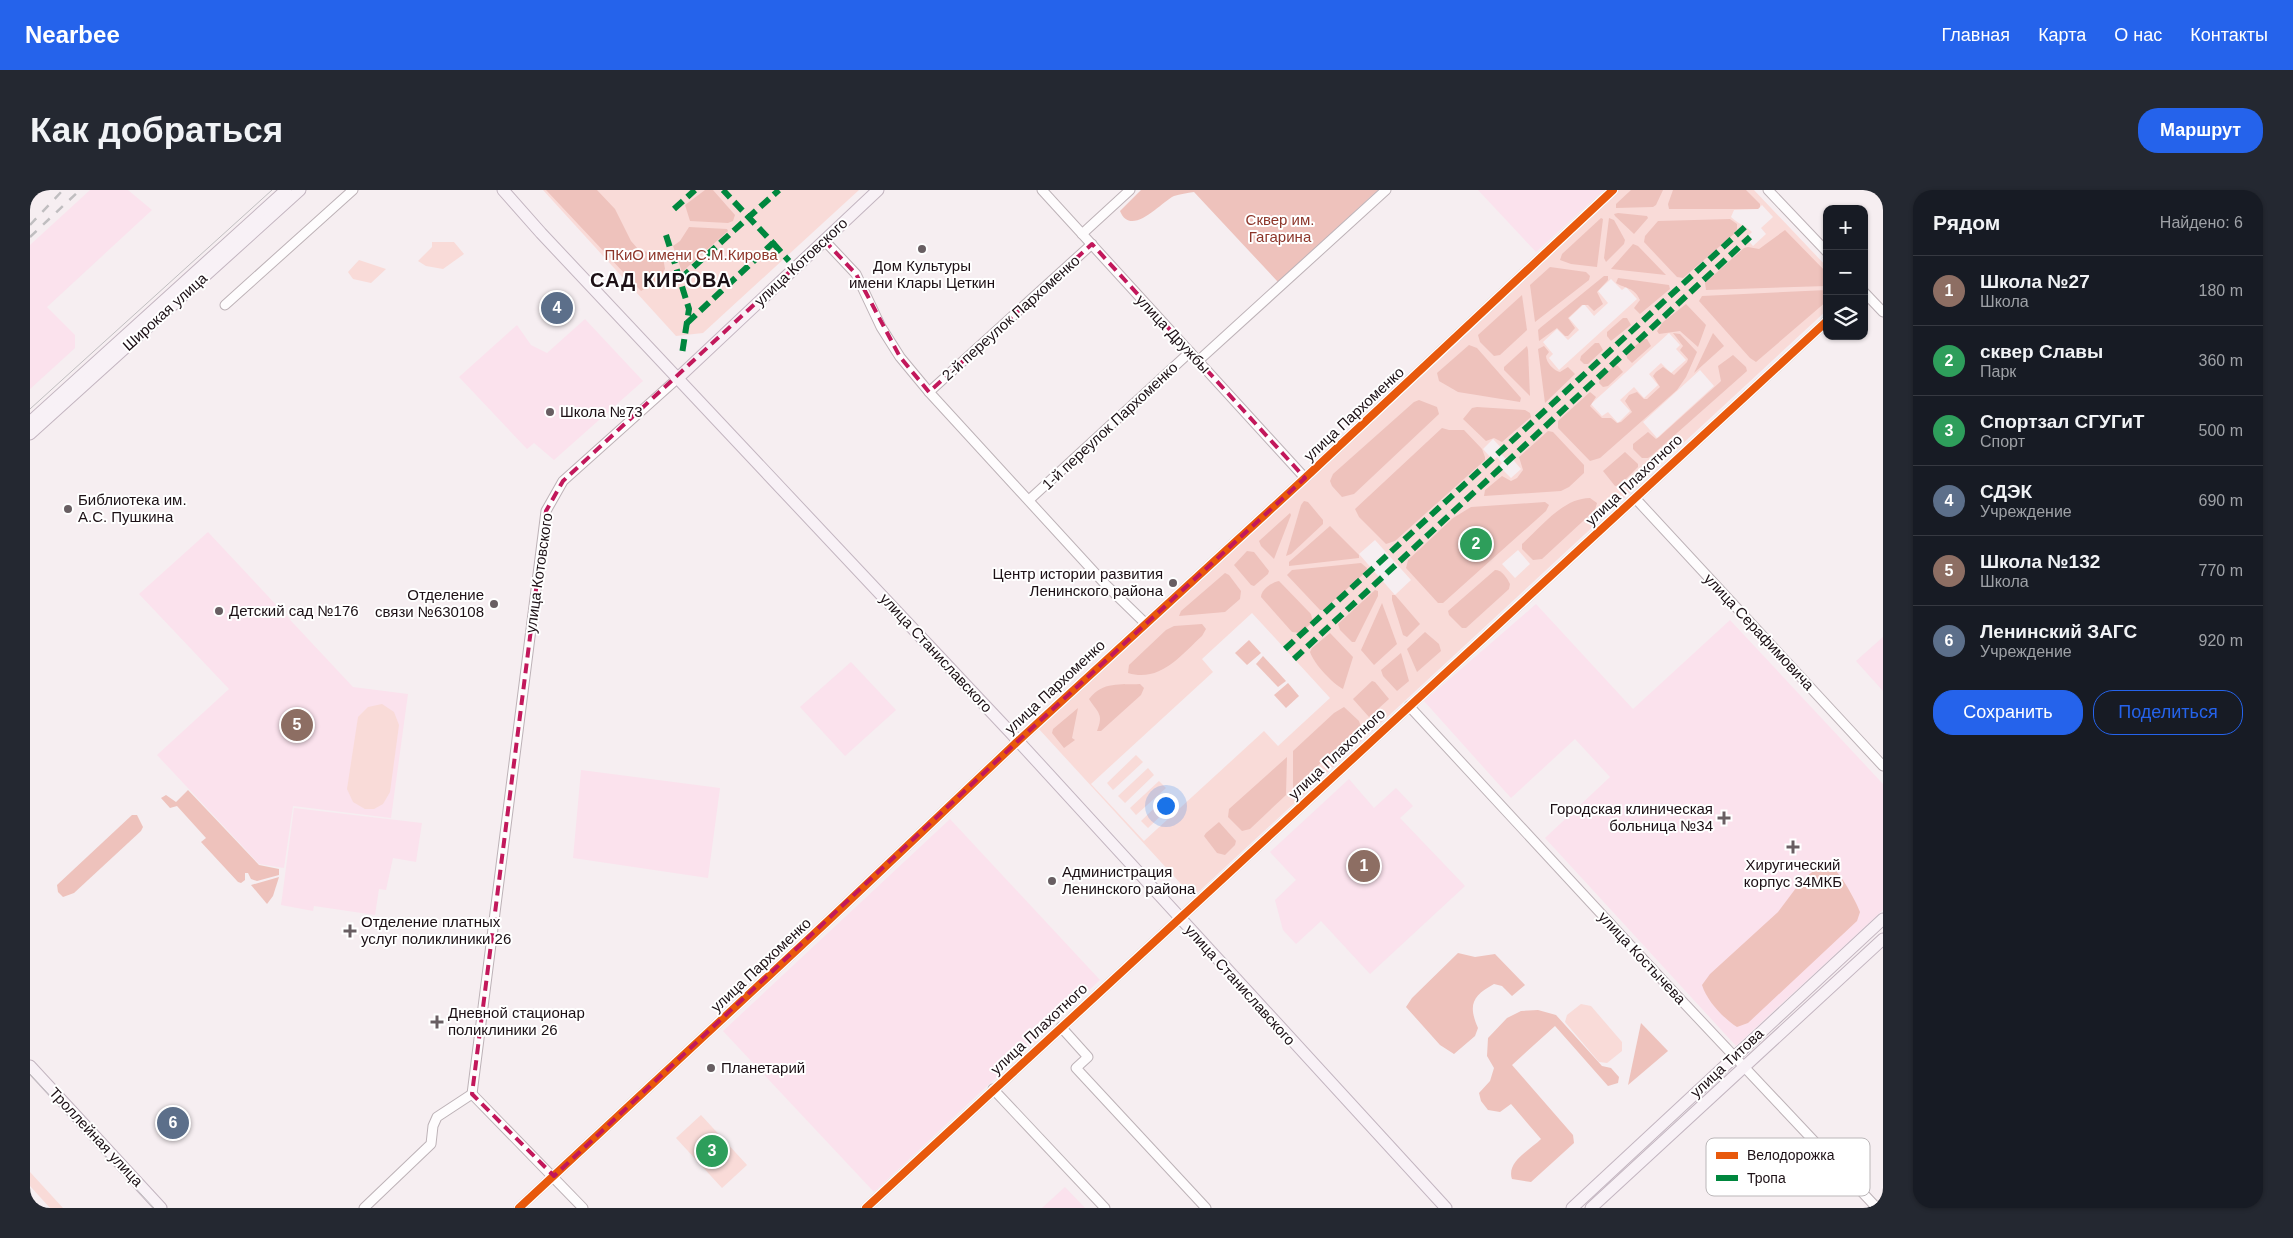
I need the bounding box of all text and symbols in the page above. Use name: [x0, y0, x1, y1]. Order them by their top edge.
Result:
text: Nearbee: [25, 21, 120, 48]
text: Главная: [1942, 25, 2010, 45]
text: Карта: [2038, 25, 2086, 45]
text: О нас: [2114, 25, 2162, 45]
text: Контакты: [2190, 25, 2268, 45]
button: Маршрут: [2138, 108, 2263, 153]
text: Как добраться: [30, 110, 283, 149]
map controls: [1823, 205, 1868, 340]
button: +: [1823, 205, 1868, 250]
park label: Сквер им. Гагарина: [1246, 211, 1314, 245]
text: Рядом: [1933, 211, 2000, 234]
street label: улица Котовского: [751, 214, 851, 309]
text: Найдено: 6: [2160, 214, 2243, 231]
marker: Дом Культуры имени Клары Цеткин: [916, 243, 928, 255]
park label: ПКиО имени С.М.Кирова: [604, 246, 778, 263]
button: −: [1823, 250, 1868, 295]
street label: 2-й переулок Пархоменко: [938, 251, 1083, 384]
place label: Дом Культуры имени Клары Цеткин: [849, 257, 995, 291]
street label: Широкая улица: [119, 269, 211, 354]
district label: САД КИРОВА: [590, 269, 732, 291]
text: Школа №27: [1980, 271, 2090, 292]
text: 1: [1945, 282, 1953, 299]
text: 180 m: [2199, 282, 2243, 299]
pin: 4: [541, 289, 573, 327]
street label: улица Дружбы: [1133, 291, 1214, 376]
text: Школа: [1980, 293, 2029, 310]
button: layers: [1823, 295, 1868, 340]
text: сквер Славы: [1980, 341, 2103, 362]
text: 2: [1945, 352, 1953, 369]
text: 360 m: [2199, 352, 2243, 369]
street label: 1-й переулок Пархоменко: [1038, 358, 1181, 493]
street label: улица Пархоменко: [1300, 363, 1407, 464]
text: Парк: [1980, 363, 2016, 380]
place label: Школа №73: [560, 403, 643, 420]
marker: Школа №73: [544, 406, 556, 418]
text: Спортзал СГУГиТ: [1980, 411, 2144, 432]
text: 3: [1945, 422, 1953, 439]
text: 500 m: [2199, 422, 2243, 439]
street label: улица Плахотного: [1582, 431, 1685, 529]
text: Спорт: [1980, 433, 2025, 450]
text: СДЭК: [1980, 481, 2032, 502]
place label: Библиотека им. А.С. Пушкина: [78, 491, 187, 525]
text: 4: [1945, 492, 1953, 509]
text: 690 m: [2199, 492, 2243, 509]
marker: Библиотека им. А.С. Пушкина: [62, 503, 74, 515]
text: Учреждение: [1980, 503, 2072, 520]
street label: улица Котовского: [522, 512, 555, 634]
pin: 2: [1460, 525, 1492, 563]
text: Школа №132: [1980, 551, 2100, 572]
text: 5: [1945, 562, 1953, 579]
text: 770 m: [2199, 562, 2243, 579]
place label: Центр истории развития Ленинского района: [993, 565, 1164, 599]
street label: улица Серафимовича: [1701, 570, 1818, 694]
text: Школа: [1980, 573, 2029, 590]
marker: Центр истории развития Ленинского района: [1167, 577, 1179, 589]
place label: Отделение связи №630108: [375, 586, 484, 620]
street label: улица Станиславского: [877, 590, 996, 716]
marker: Отделение связи №630108: [488, 598, 500, 610]
place label: Детский сад №176: [229, 602, 359, 619]
marker: Детский сад №176: [213, 605, 225, 617]
text: Ленинский ЗАГС: [1980, 621, 2137, 642]
text: 6: [1945, 632, 1953, 649]
text: 920 m: [2199, 632, 2243, 649]
street label: улица Пархоменко: [1001, 636, 1108, 737]
text: Учреждение: [1980, 643, 2072, 660]
button: Сохранить: [1933, 690, 2083, 735]
button: Поделиться: [2093, 690, 2243, 735]
street label: улица Плахотного: [1285, 705, 1388, 803]
pin: 5: [281, 706, 313, 744]
your location: [1153, 793, 1179, 819]
place label: Городская клиническая больница №34: [1550, 800, 1713, 834]
marker: Городская клиническая больница №34: [1717, 811, 1731, 825]
marker: Хиругический корпус 34МКБ: [1786, 840, 1800, 854]
pin: 1: [1348, 847, 1380, 885]
place label: Хиругический корпус 34МКБ: [1744, 856, 1842, 890]
place label: Администрация Ленинского района: [1062, 863, 1196, 897]
marker: Администрация Ленинского района: [1046, 875, 1058, 887]
street label: улица Костычева: [1595, 908, 1690, 1008]
place label: Отделение платных услуг поликлиники 26: [361, 913, 511, 947]
street label: улица Пархоменко: [707, 914, 814, 1015]
street label: улица Станиславского: [1182, 921, 1299, 1048]
marker: Отделение платных услуг поликлиники 26: [343, 924, 357, 938]
street label: улица Плахотного: [987, 980, 1090, 1078]
place label: Дневной стационар поликлиники 26: [448, 1004, 585, 1038]
marker: Дневной стационар поликлиники 26: [430, 1015, 444, 1029]
street label: улица Титова: [1687, 1024, 1767, 1101]
place label: Планетарий: [721, 1059, 805, 1076]
marker: Планетарий: [705, 1062, 717, 1074]
street label: Троллейная улица: [46, 1084, 147, 1190]
pin: 6: [157, 1104, 189, 1142]
pin: 3: [696, 1132, 728, 1170]
legend: [1706, 1138, 1870, 1196]
text: Велодорожка: [1747, 1147, 1835, 1163]
text: Тропа: [1747, 1170, 1786, 1186]

